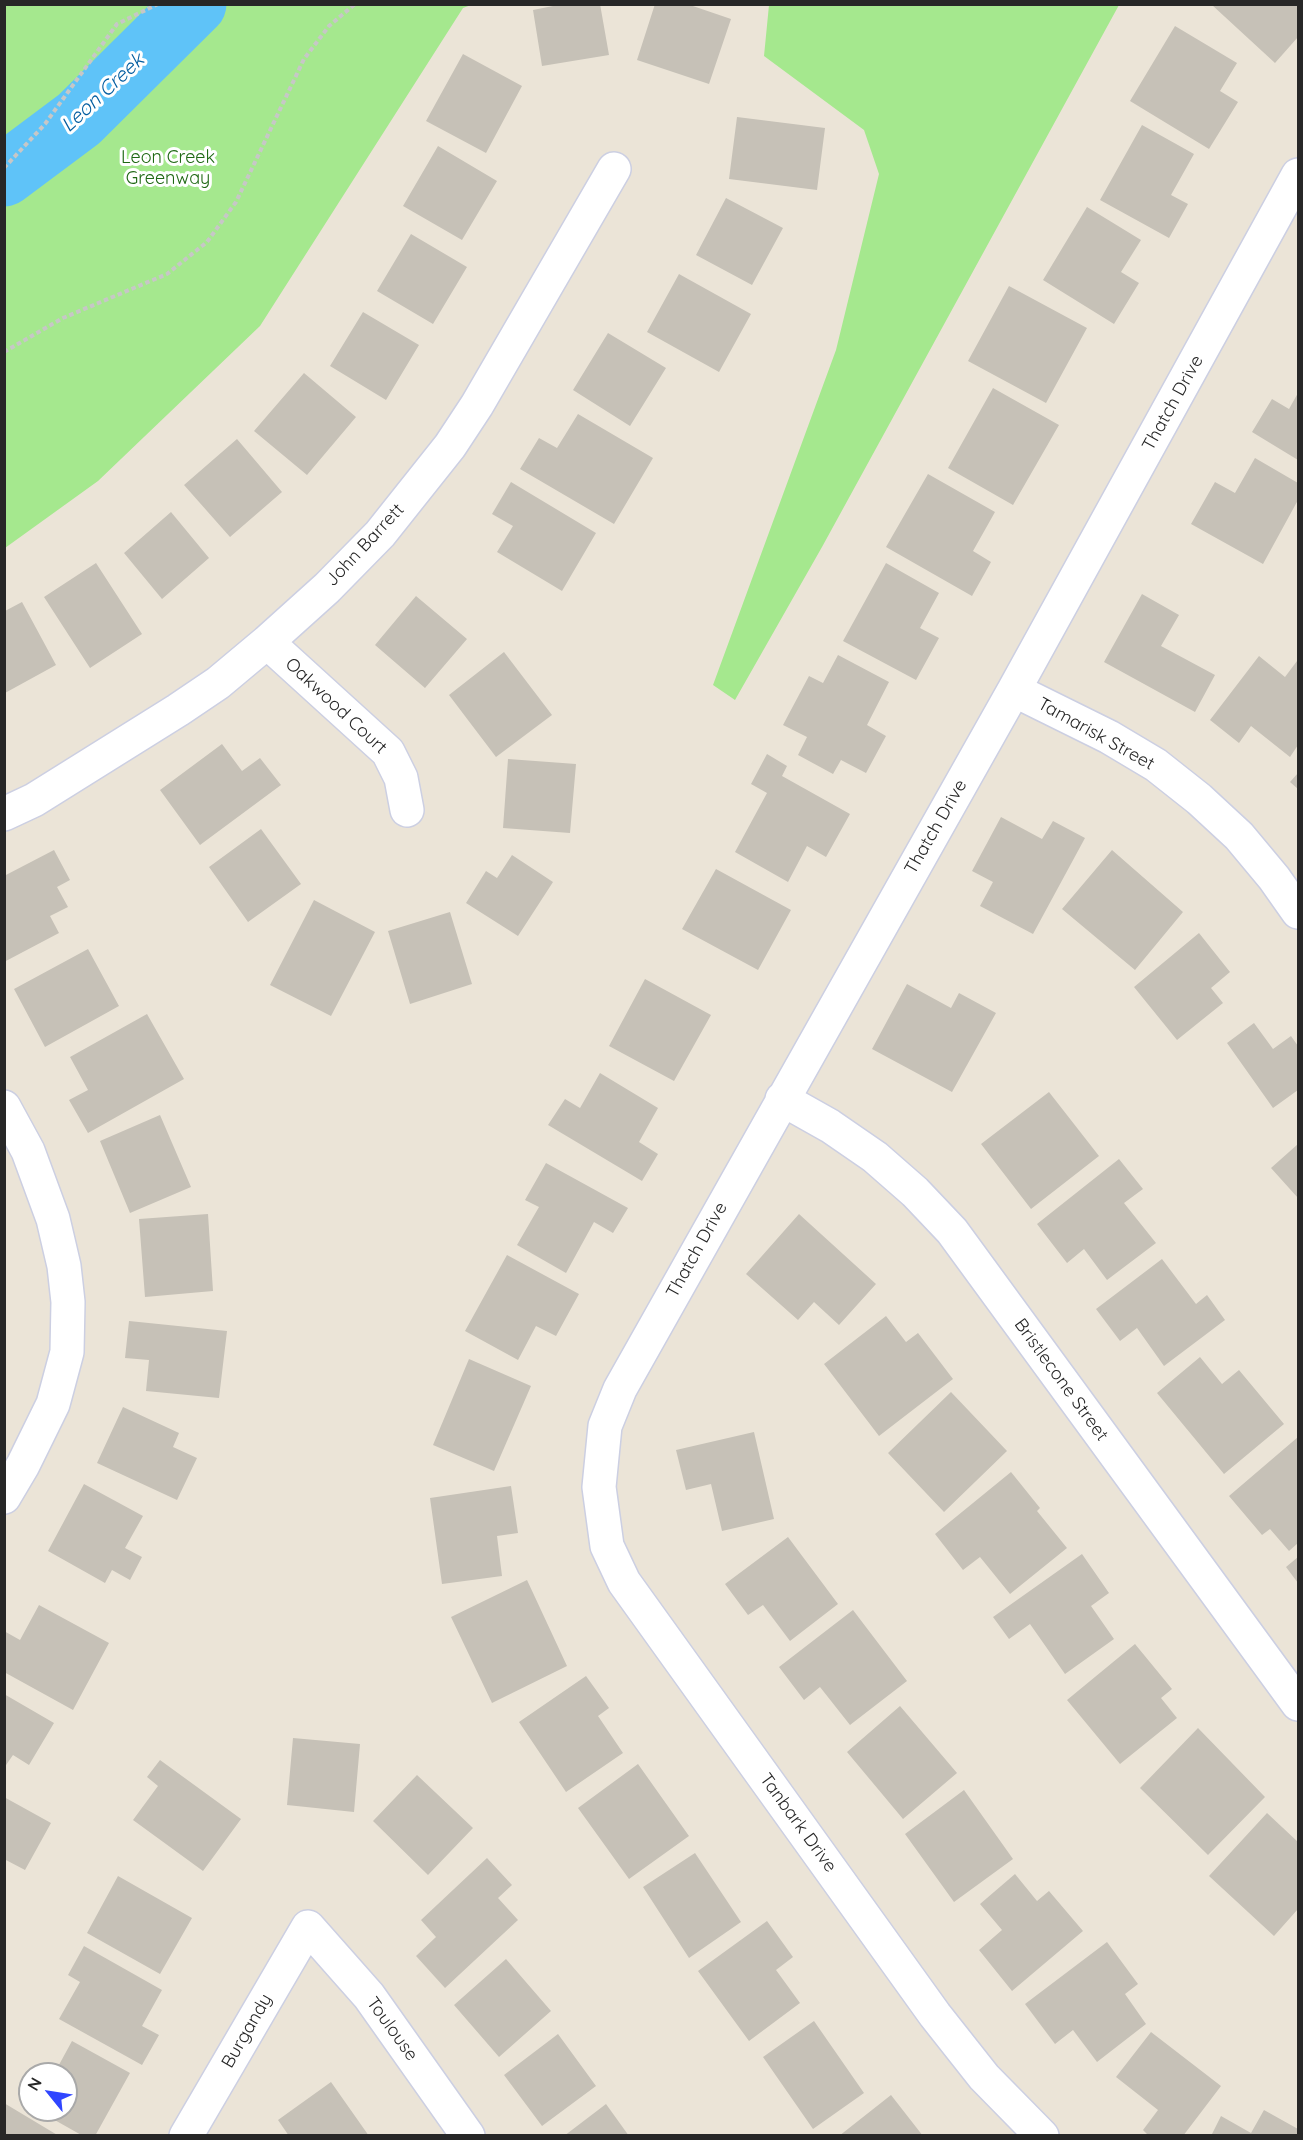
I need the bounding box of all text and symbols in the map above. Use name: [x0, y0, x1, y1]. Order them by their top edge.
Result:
water label: Leon Creek: [57, 49, 149, 137]
park label: Leon Creek Greenway: [121, 147, 215, 190]
street label: Thatch Drive: [1138, 351, 1208, 455]
street label: John Barrett: [321, 499, 409, 591]
street label: Oakwood Court: [281, 653, 391, 759]
street label: Tamarisk Street: [1034, 693, 1158, 775]
street label: Thatch Drive: [900, 776, 972, 878]
street label: Thatch Drive: [662, 1198, 732, 1302]
street label: Bristlecone Street: [1009, 1315, 1113, 1445]
street label: Tanbark Drive: [755, 1769, 841, 1877]
street label: Burgandy: [217, 1990, 277, 2072]
street label: Toulouse: [362, 1993, 422, 2065]
north arrow: [18, 2062, 78, 2122]
text: N: [23, 2074, 46, 2094]

